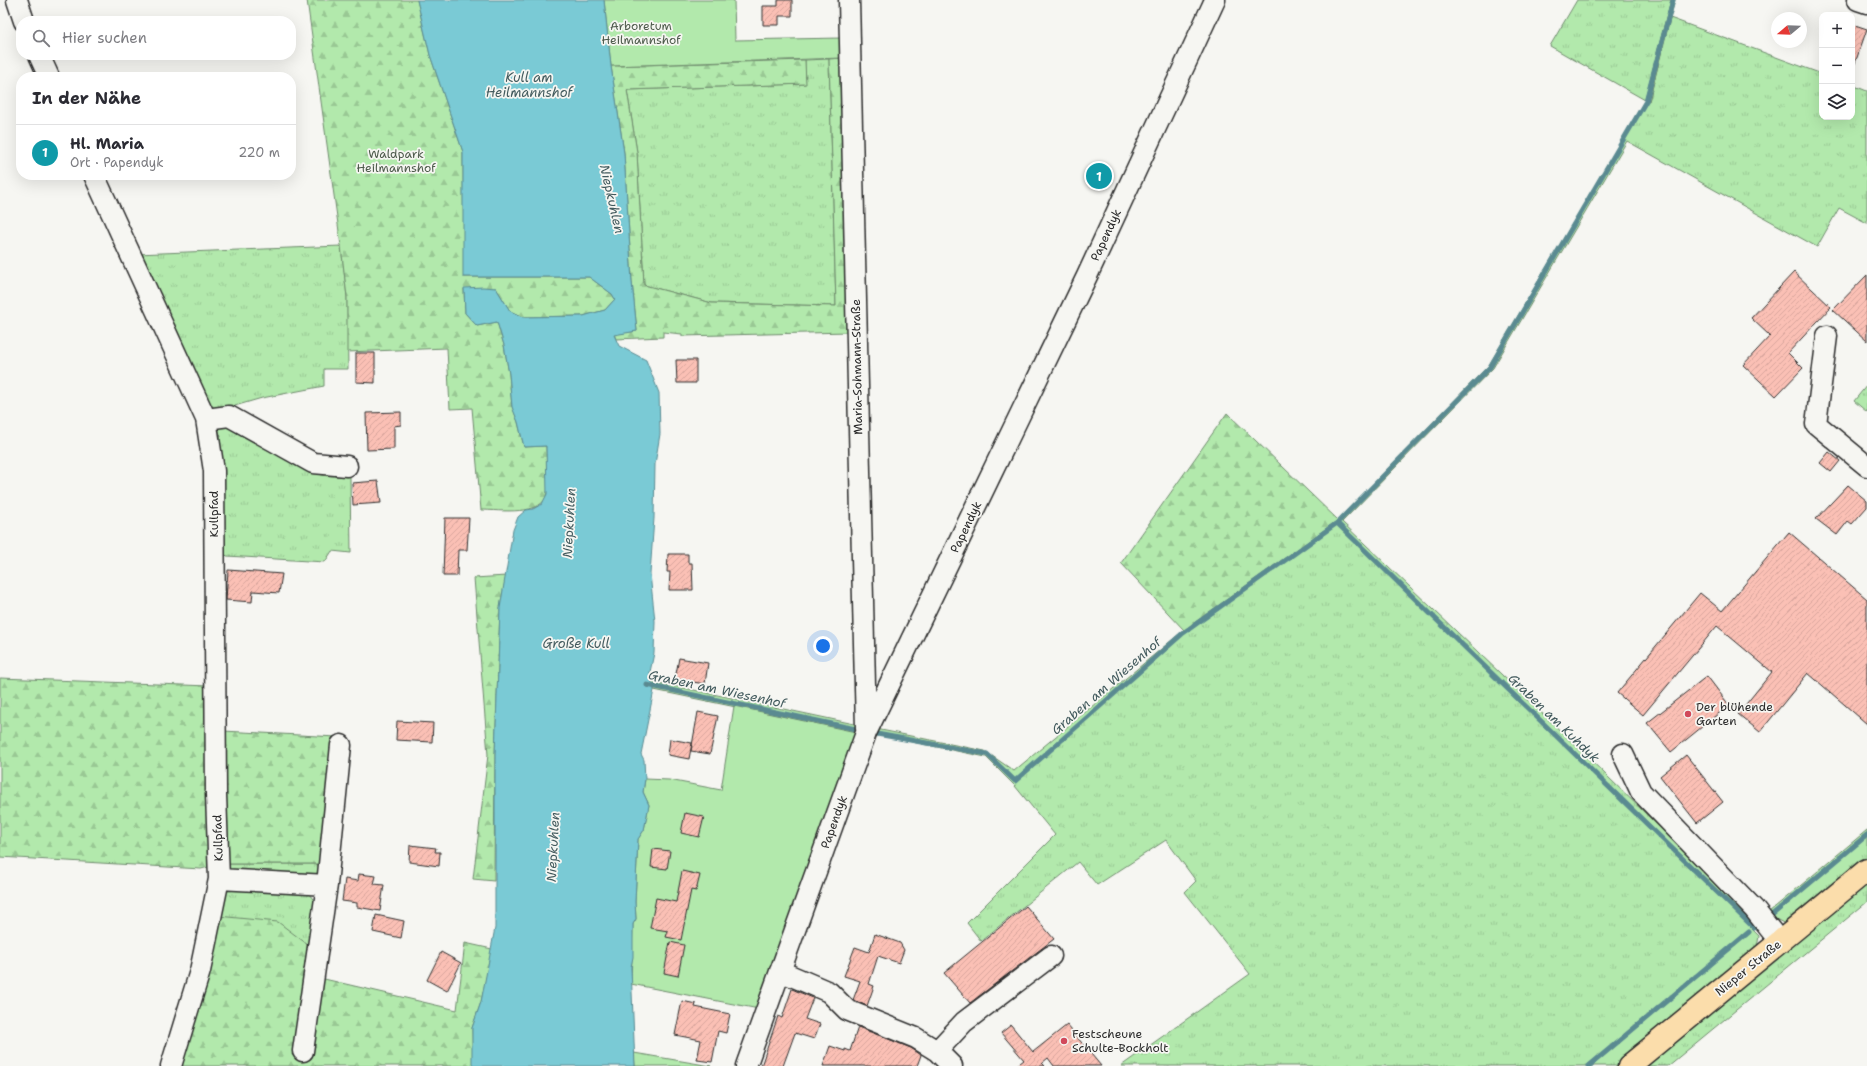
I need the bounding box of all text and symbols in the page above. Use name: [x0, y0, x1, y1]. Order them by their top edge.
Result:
north arrow: [1771, 12, 1807, 48]
map controls: [1819, 12, 1855, 120]
button: +: [1819, 12, 1855, 48]
search box: [16, 16, 296, 60]
park label: Arboretum Heilmannshof: [601, 18, 681, 48]
icon: search: [30, 27, 52, 49]
text: Hier suchen: [62, 28, 147, 48]
button: −: [1819, 48, 1855, 84]
water label: Kull am Heilmannshof: [486, 69, 575, 101]
button: layers: [1819, 84, 1855, 120]
text: In der Nähe: [32, 87, 141, 109]
text: Hl. Maria: [70, 134, 144, 154]
text: 1: [42, 144, 48, 161]
text: 220 m: [238, 144, 280, 161]
park label: Waldpark Heilmannshof: [356, 146, 436, 176]
text: Ort · Papendyk: [70, 154, 164, 171]
pin: 1: [1086, 161, 1112, 191]
water label: Niepkuhlen: [596, 163, 628, 235]
street label: Papendyk: [1087, 206, 1125, 264]
street label: Maria-Sohmann-Straße: [848, 299, 866, 435]
water label: Niepkuhlen: [559, 488, 579, 558]
street label: Kullpfad: [206, 490, 222, 537]
street label: Papendyk: [947, 498, 985, 556]
water label: Graben am Wiesenhof: [1048, 632, 1166, 738]
water label: Große Kull: [542, 635, 610, 652]
your location: [813, 636, 833, 656]
water label: Graben am Wiesenhof: [647, 666, 789, 712]
water label: Graben am Kuhdyk: [1505, 670, 1604, 766]
place label: Der blühende Garten: [1696, 699, 1773, 729]
marker: Der blühende Garten: [1683, 709, 1693, 719]
street label: Papendyk: [817, 793, 851, 851]
water label: Niepkuhlen: [543, 812, 563, 882]
street label: Kullpfad: [209, 814, 227, 862]
street label: Nieper Straße: [1712, 936, 1785, 1000]
place label: Festscheune Schulte-Bockholt: [1072, 1026, 1168, 1056]
marker: Festscheune Schulte-Bockholt: [1059, 1036, 1069, 1046]

